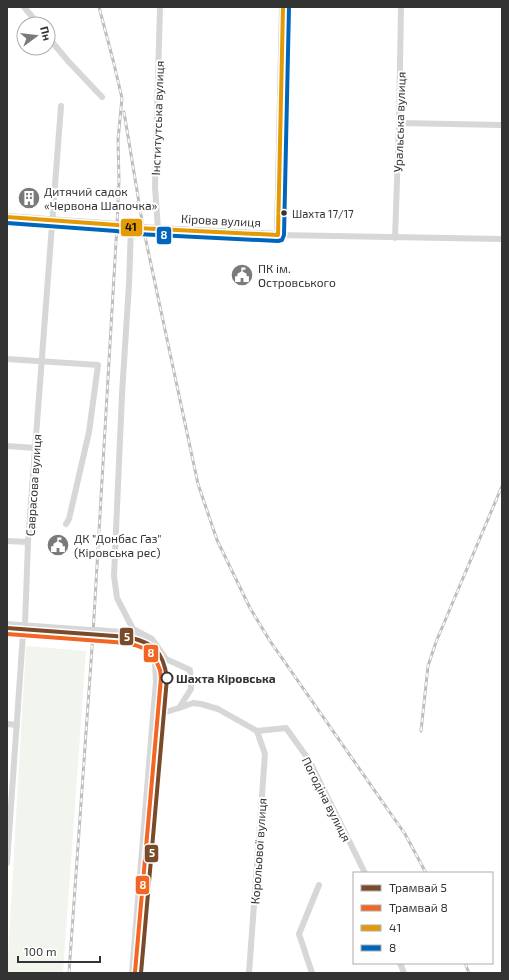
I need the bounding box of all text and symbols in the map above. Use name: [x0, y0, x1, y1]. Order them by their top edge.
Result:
north arrow: [16, 16, 56, 56]
text: Пн: [38, 25, 54, 42]
street label: Інститутська вулиця: [148, 60, 167, 176]
street label: Уральська вулиця: [390, 71, 409, 173]
place label: Дитячий садок «Червона Шапочка»: [44, 184, 158, 212]
building icon: Дитячий садок «Червона Шапочка»: [16, 185, 42, 211]
place label: Шахта 17/17: [292, 207, 354, 220]
marker: Шахта 17/17: [279, 208, 289, 218]
street label: Кірова вулиця: [181, 211, 261, 230]
line badge: 41: [120, 218, 143, 237]
text: 41: [125, 220, 137, 233]
line badge: 8: [156, 226, 172, 245]
text: 8: [161, 228, 168, 241]
place label: ПК ім. Островського: [258, 261, 336, 289]
public building icon: ПК ім. Островського: [229, 262, 255, 288]
street label: Саврасова вулиця: [22, 433, 45, 537]
place label: ДК "Донбас Газ" (Кіровська рес): [74, 531, 162, 559]
public building icon: ДК "Донбас Газ" (Кіровська рес): [45, 532, 71, 558]
line badge: 5: [119, 627, 134, 646]
text: 5: [124, 630, 130, 643]
line badge: 8: [143, 644, 159, 663]
text: 8: [148, 646, 155, 659]
marker: Шахта Кіровська: [160, 671, 174, 685]
place label: Шахта Кіровська: [176, 671, 276, 685]
street label: Погодіна вулиця: [299, 754, 354, 844]
street label: Корольової вулиця: [247, 797, 270, 905]
line badge: 5: [144, 844, 159, 863]
text: 5: [149, 846, 155, 859]
legend: [353, 872, 493, 964]
line badge: 8: [135, 875, 150, 895]
text: 8: [140, 878, 147, 891]
text: Трамвай 5: [389, 880, 447, 894]
text: Трамвай 8: [389, 900, 448, 914]
text: 41: [389, 920, 401, 934]
scale bar: [18, 938, 100, 964]
text: 8: [389, 940, 396, 954]
text: 100 m: [24, 944, 56, 958]

